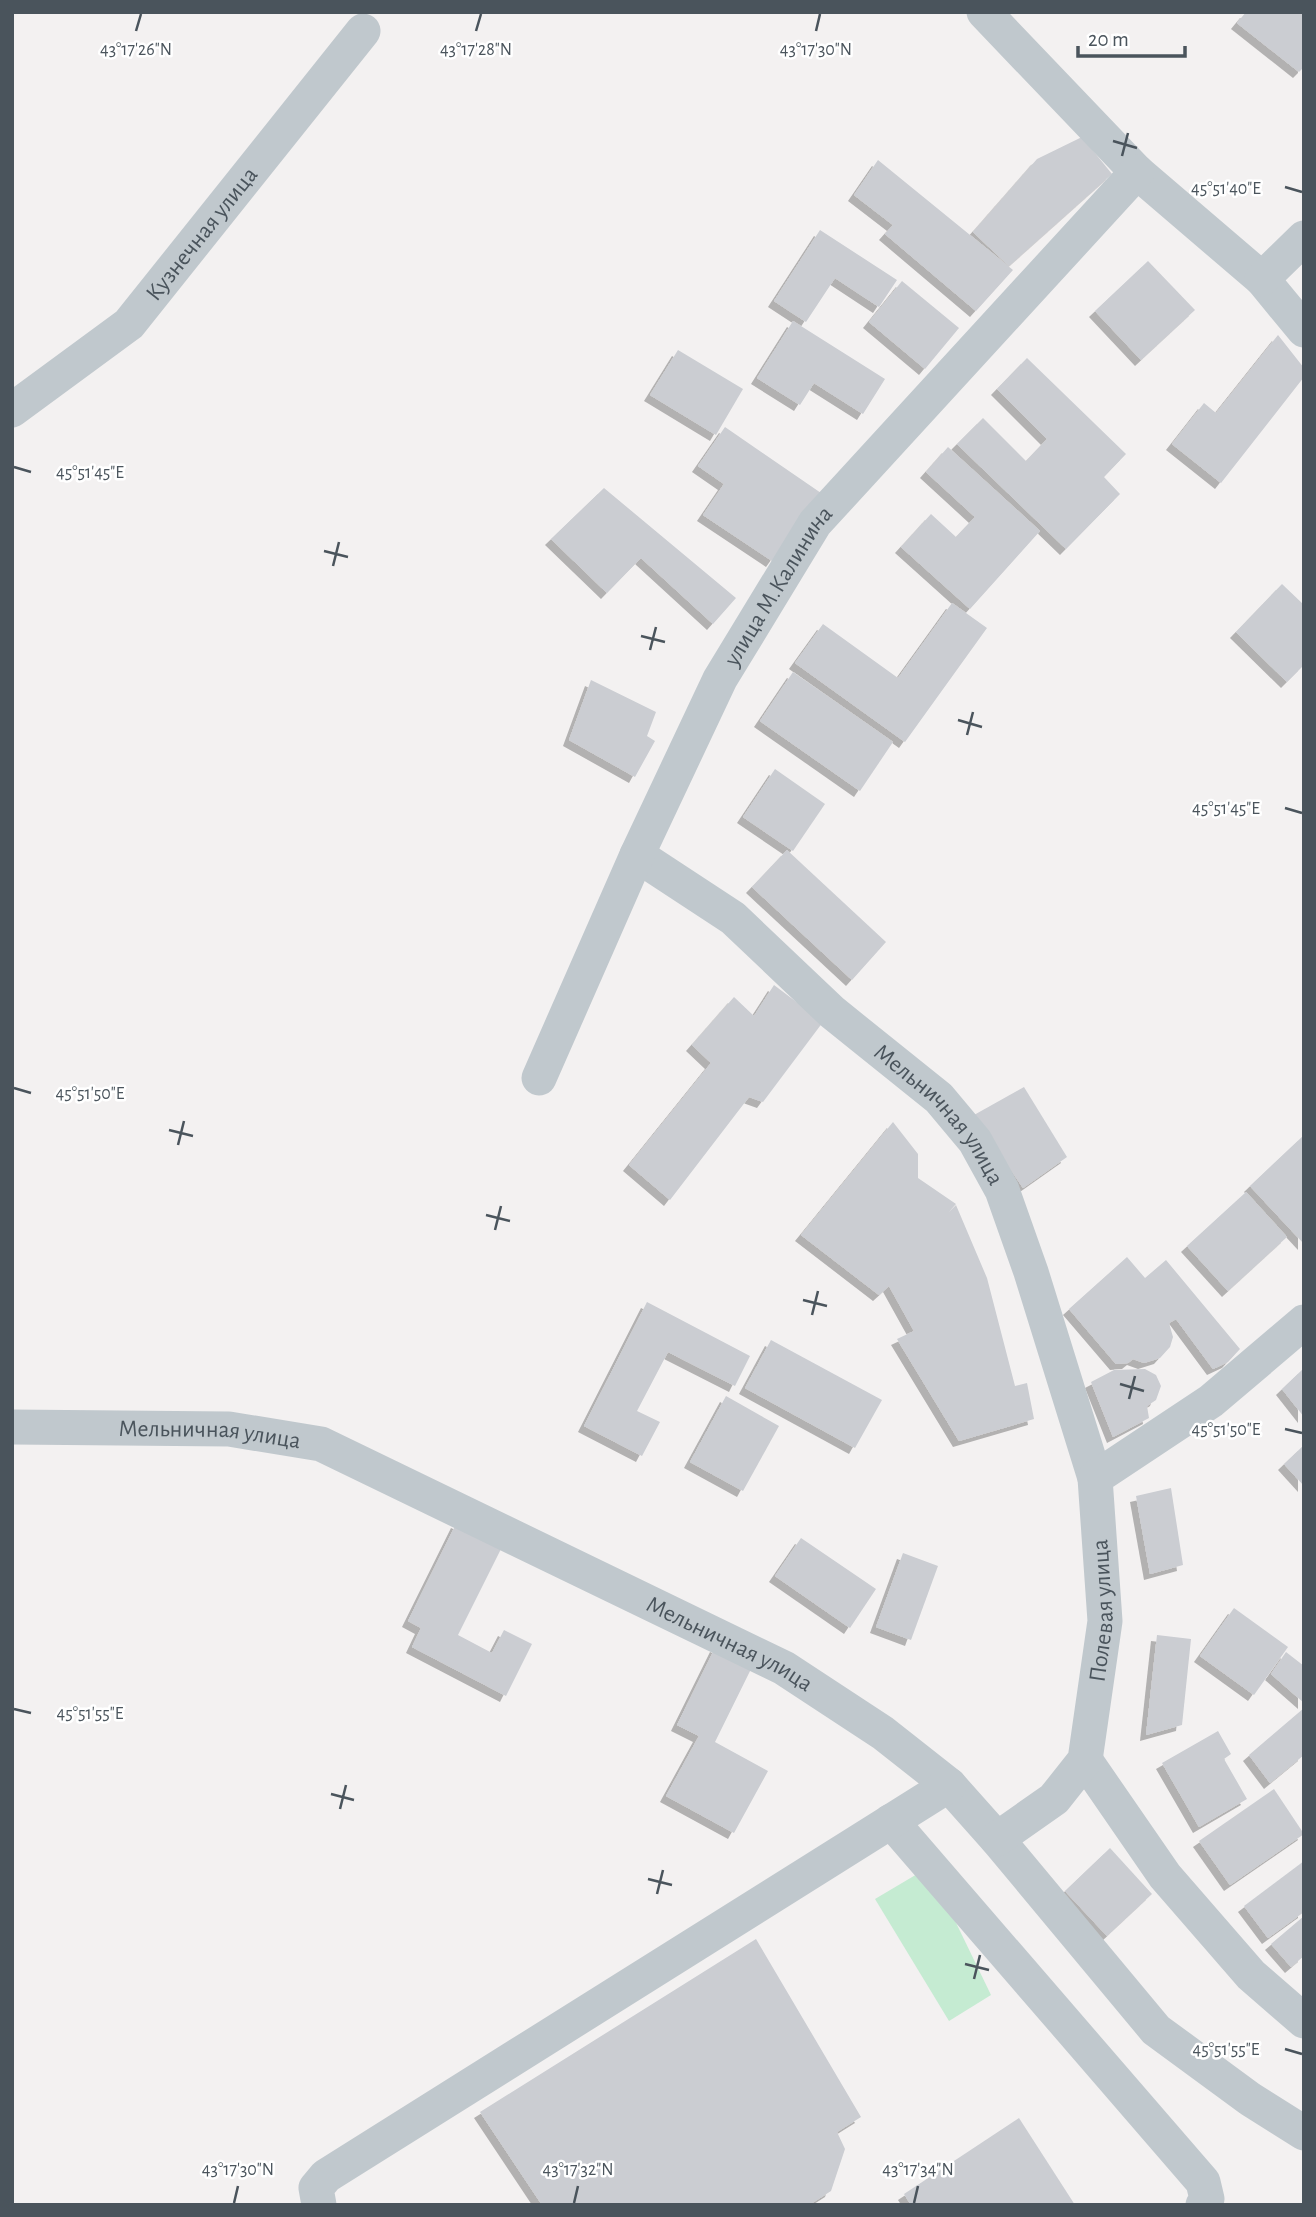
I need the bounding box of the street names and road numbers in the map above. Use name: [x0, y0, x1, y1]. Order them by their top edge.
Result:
street label: Кузнечная улица: [142, 163, 262, 306]
street label: улица М.Калинина: [720, 502, 837, 671]
street label: Мельничная улица: [869, 1040, 1008, 1189]
street label: Мельничная улица: [118, 1417, 302, 1454]
street label: Полевая улица: [1085, 1539, 1118, 1684]
street label: Мельничная улица: [642, 1592, 817, 1696]

